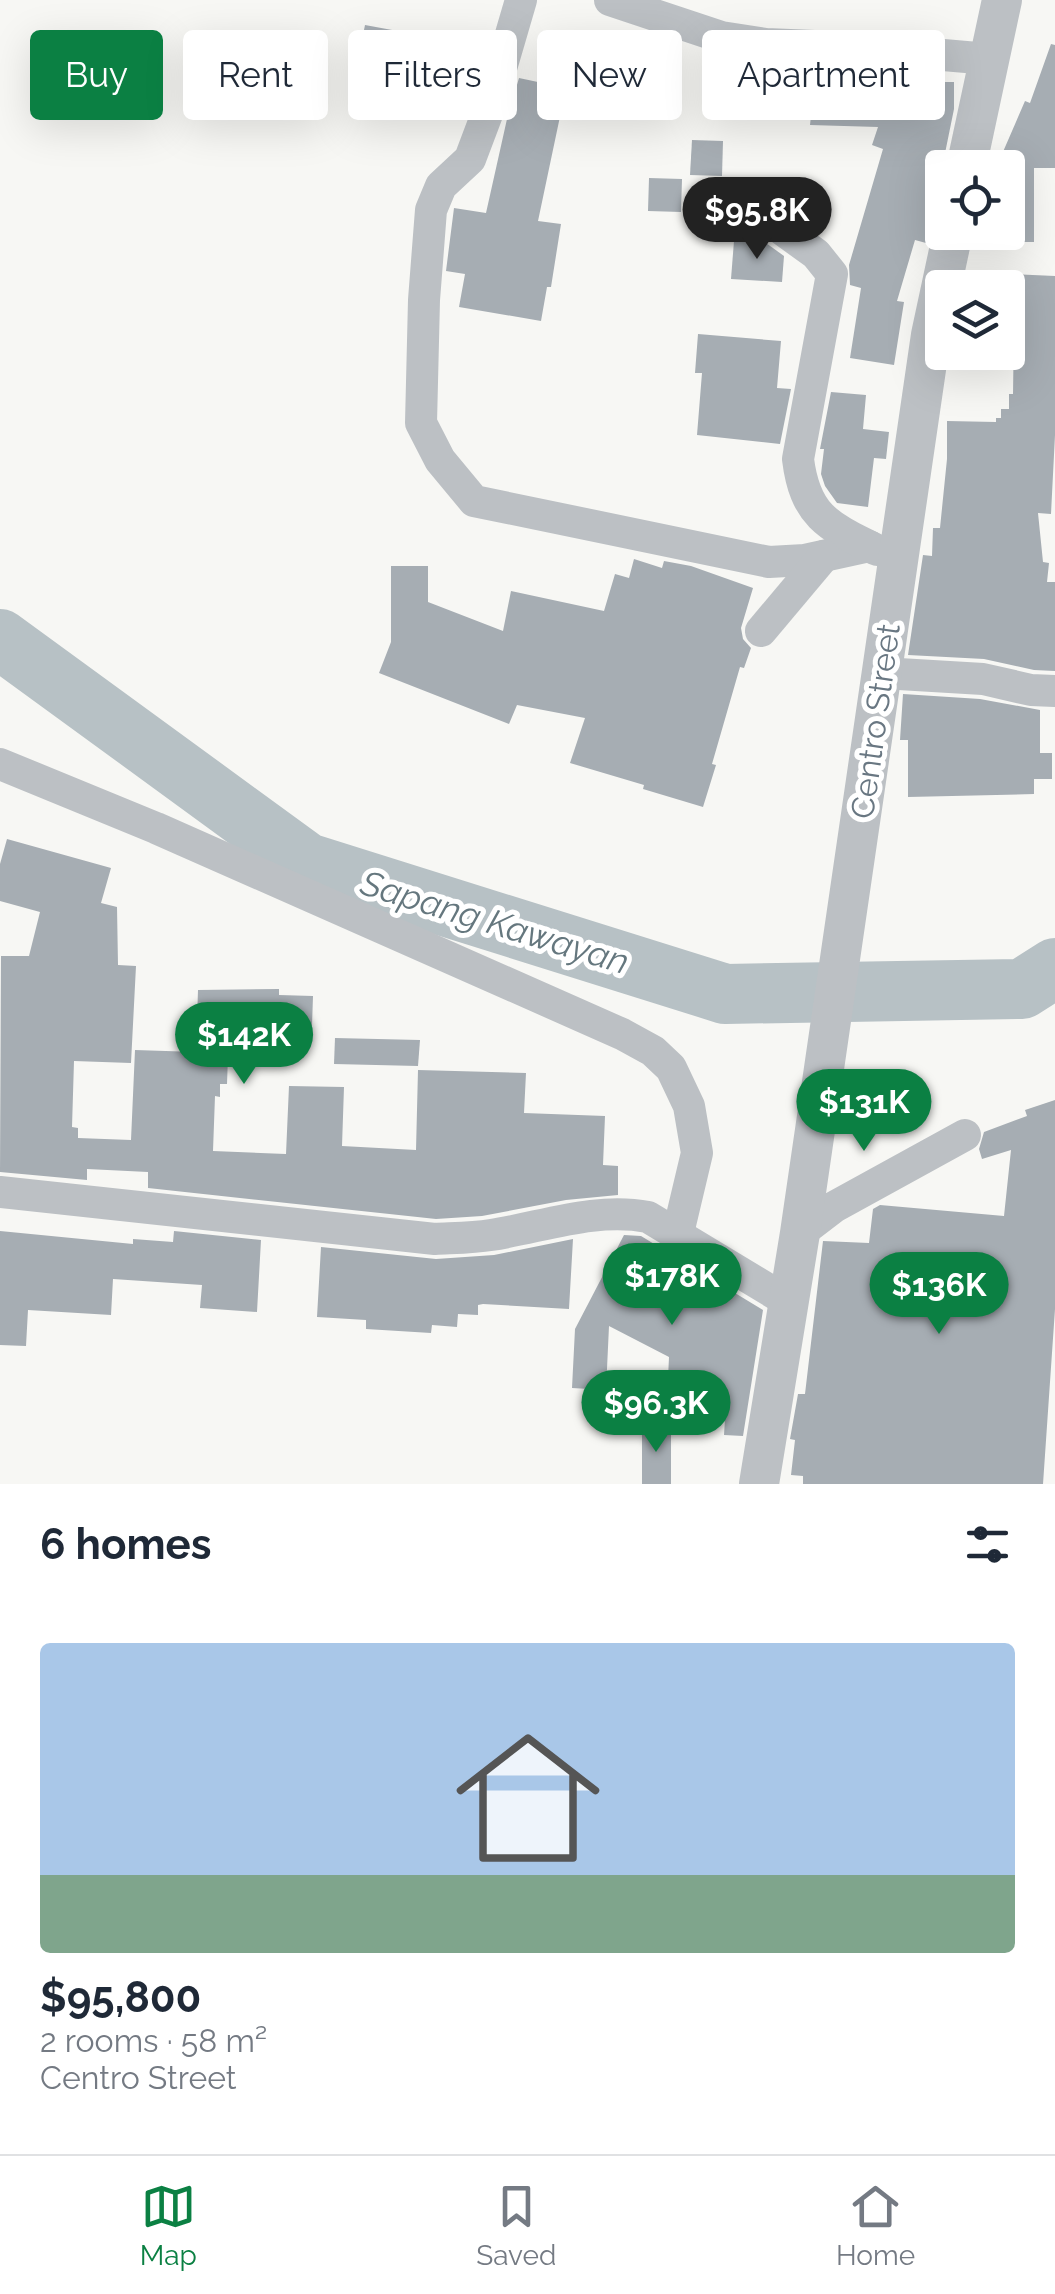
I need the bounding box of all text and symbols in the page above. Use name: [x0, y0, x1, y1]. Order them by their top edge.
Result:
chip: Buy: [30, 30, 163, 120]
chip: Rent: [183, 30, 328, 120]
chip: Filters: [348, 30, 517, 120]
chip: New: [537, 30, 682, 120]
chip: Apartment: [702, 30, 945, 120]
map controls: [925, 150, 1025, 370]
button: locate: [925, 150, 1025, 250]
pin: $95.8K: [676, 177, 838, 262]
text: $95.8K: [705, 191, 809, 228]
button: layers: [925, 270, 1025, 370]
street label: Centro Street: [843, 621, 907, 821]
water label: Sapang Kawayan: [355, 861, 634, 982]
pin: $142K: [174, 1002, 314, 1087]
text: $142K: [197, 1016, 291, 1053]
pin: $131K: [794, 1069, 934, 1154]
text: $131K: [818, 1083, 910, 1120]
pin: $178K: [602, 1243, 742, 1328]
pin: $136K: [869, 1252, 1009, 1337]
text: $178K: [625, 1257, 719, 1294]
text: $136K: [892, 1266, 986, 1303]
pin: $96.3K: [575, 1370, 737, 1455]
text: $96.3K: [603, 1384, 709, 1421]
icon: filters: [960, 1517, 1015, 1572]
text: 6 homes: [40, 1520, 211, 1569]
icon: home: [438, 1708, 618, 1888]
text: $95,800: [40, 1973, 201, 2022]
text: 2 rooms · 58 m²: [40, 2022, 267, 2059]
text: Centro Street: [40, 2059, 237, 2096]
tab: Map: [140, 2179, 197, 2272]
tab: Saved: [476, 2179, 556, 2272]
tab: Home: [836, 2179, 915, 2272]

